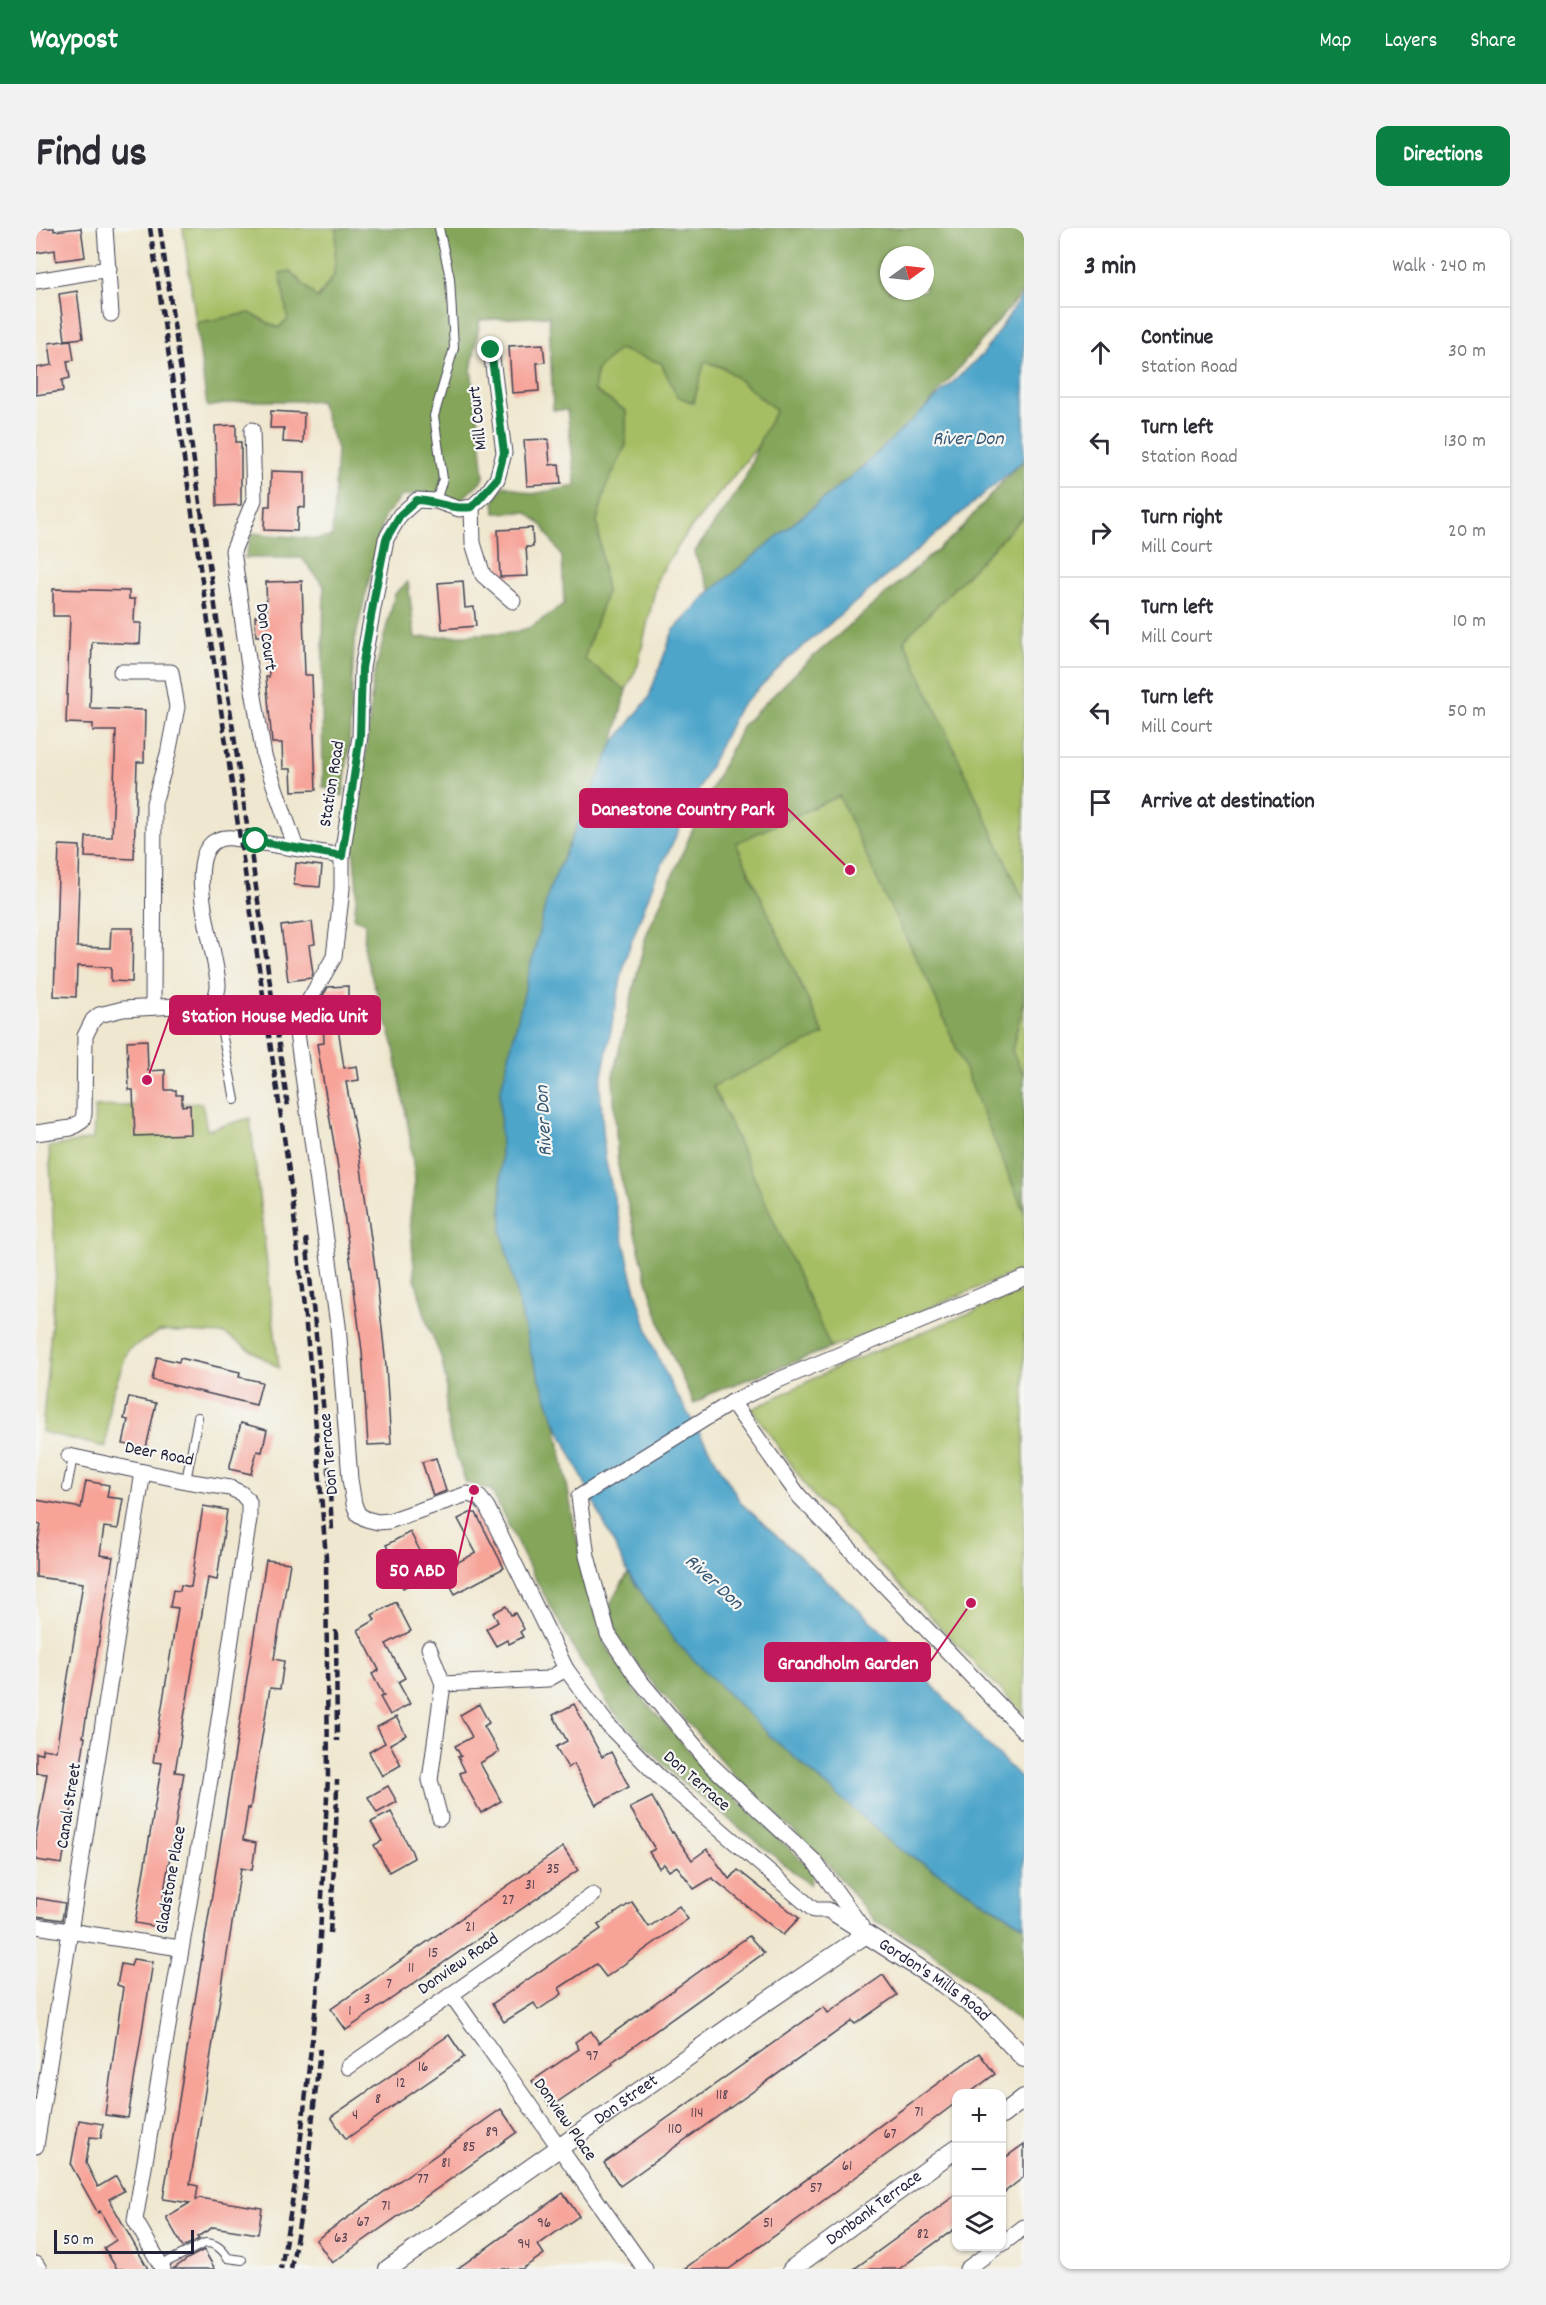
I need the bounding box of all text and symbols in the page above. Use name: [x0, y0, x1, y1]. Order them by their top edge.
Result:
text: Waypost: [30, 22, 118, 62]
text: Map: [1320, 27, 1351, 57]
text: Layers: [1384, 27, 1437, 57]
text: Share: [1470, 27, 1516, 57]
text: Find us: [36, 126, 147, 186]
button: Directions: [1376, 126, 1510, 186]
north arrow: [880, 246, 934, 300]
text: 3 min: [1084, 249, 1136, 286]
text: Walk · 240 m: [1392, 253, 1486, 281]
text: Continue: [1141, 323, 1213, 354]
route end: [477, 336, 503, 362]
icon: ahead: [1084, 336, 1117, 369]
text: 30 m: [1448, 338, 1486, 366]
text: Station Road: [1141, 354, 1238, 382]
street label: Mill Court: [463, 384, 495, 451]
text: Turn left: [1141, 413, 1213, 444]
water label: River Don: [933, 426, 1004, 454]
icon: left: [1084, 426, 1117, 459]
text: 130 m: [1444, 428, 1486, 456]
text: Station Road: [1141, 444, 1238, 472]
text: Turn right: [1141, 503, 1223, 534]
icon: right: [1084, 516, 1117, 549]
text: 20 m: [1448, 518, 1486, 546]
text: Mill Court: [1141, 534, 1213, 562]
text: Turn left: [1141, 593, 1213, 624]
street label: Don Court: [248, 602, 282, 673]
icon: left: [1084, 606, 1117, 639]
text: 10 m: [1452, 608, 1486, 636]
text: Mill Court: [1141, 624, 1213, 652]
text: Turn left: [1141, 683, 1213, 714]
icon: left: [1084, 696, 1117, 729]
text: 50 m: [1448, 698, 1486, 726]
text: Mill Court: [1141, 714, 1213, 742]
street label: Station Road: [314, 739, 352, 829]
icon: arrive: [1084, 786, 1117, 819]
text: Arrive at destination: [1141, 787, 1315, 818]
callout: Danestone Country Park: [580, 789, 787, 827]
text: Danestone Country Park: [591, 797, 775, 825]
route start: [242, 827, 268, 853]
callout: Station House Media Unit: [170, 996, 380, 1034]
text: Station House Media Unit: [182, 1004, 369, 1032]
water label: River Don: [529, 1084, 561, 1157]
street label: Don Terrace: [314, 1412, 346, 1496]
street label: Deer Road: [122, 1436, 196, 1474]
water label: River Don: [677, 1549, 749, 1618]
callout: 50 ABD: [377, 1550, 456, 1588]
text: 50 ABD: [389, 1558, 445, 1586]
callout: Grandholm Garden: [765, 1643, 930, 1681]
text: Grandholm Garden: [778, 1651, 918, 1679]
street label: Don Terrace: [657, 1746, 735, 1818]
street label: Canal Street: [51, 1761, 89, 1851]
street label: Gladstone Place: [150, 1824, 194, 1936]
house number: 35: [546, 1859, 560, 1881]
house number: 31: [525, 1875, 535, 1897]
house number: 27: [502, 1890, 514, 1912]
house number: 21: [465, 1917, 475, 1939]
street label: Donview Road: [413, 1928, 505, 2002]
street label: Gordon's Mills Road: [873, 1932, 996, 2028]
house number: 15: [428, 1943, 438, 1965]
house number: 11: [408, 1958, 414, 1980]
house number: 7: [386, 1974, 392, 1996]
house number: 3: [364, 1989, 370, 2011]
house number: 1: [348, 2001, 352, 2023]
house number: 97: [586, 2046, 599, 2068]
house number: 16: [418, 2057, 428, 2079]
street label: Don Street: [589, 2069, 664, 2132]
house number: 12: [396, 2073, 406, 2095]
street label: Donview Place: [526, 2073, 602, 2167]
house number: 118: [716, 2085, 728, 2107]
house number: 8: [375, 2089, 381, 2111]
map controls: [952, 2089, 1006, 2251]
button: +: [952, 2089, 1006, 2143]
house number: 71: [914, 2102, 924, 2124]
house number: 114: [691, 2103, 703, 2125]
house number: 4: [352, 2105, 358, 2127]
house number: 110: [668, 2119, 682, 2141]
house number: 89: [486, 2122, 498, 2144]
house number: 67: [883, 2124, 897, 2146]
house number: 85: [463, 2137, 476, 2159]
button: −: [952, 2143, 1006, 2197]
house number: 81: [441, 2153, 451, 2175]
house number: 61: [842, 2156, 852, 2178]
street label: Donbank Terrace: [821, 2165, 928, 2252]
house number: 77: [417, 2169, 429, 2191]
house number: 57: [810, 2178, 823, 2200]
house number: 71: [381, 2196, 391, 2218]
button: layers: [952, 2197, 1006, 2251]
house number: 67: [356, 2212, 370, 2234]
house number: 96: [537, 2213, 551, 2235]
house number: 51: [763, 2213, 773, 2235]
house number: 82: [917, 2224, 929, 2246]
scale bar: [54, 2227, 194, 2254]
house number: 63: [334, 2228, 348, 2250]
text: 50 m: [63, 2229, 94, 2252]
house number: 94: [517, 2234, 531, 2256]

